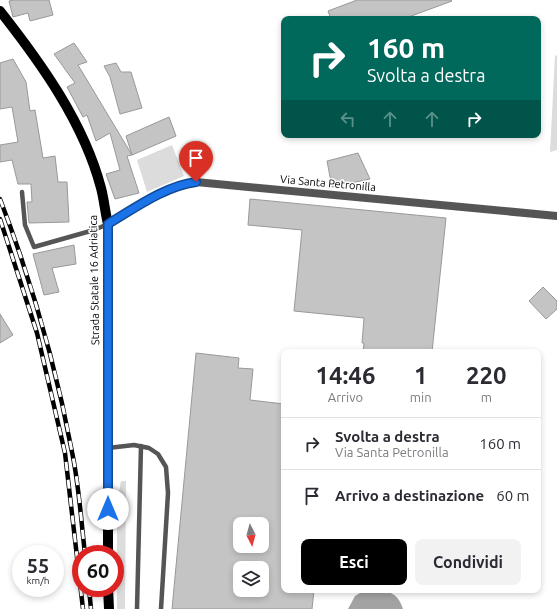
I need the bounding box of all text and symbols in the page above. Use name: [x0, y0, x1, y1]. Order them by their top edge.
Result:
icon: right: [301, 32, 353, 84]
text: 160 m: [367, 32, 445, 63]
text: Svolta a destra: [367, 65, 485, 85]
icon: left: [337, 108, 359, 130]
icon: ahead: [379, 108, 401, 130]
icon: ahead: [421, 108, 443, 130]
icon: right: [463, 108, 485, 130]
pin: [179, 141, 213, 182]
icon: arrive: [185, 147, 207, 169]
street label: Via Santa Petronilla: [280, 173, 376, 193]
street label: Strada Statale 16 Adriatica: [87, 215, 101, 345]
text: 14:46: [315, 362, 375, 389]
text: 1: [414, 362, 427, 389]
text: 220: [466, 362, 507, 389]
text: Arrivo: [328, 390, 363, 404]
text: min: [410, 390, 432, 404]
text: m: [481, 390, 492, 404]
text: Svolta a destra: [335, 428, 440, 445]
icon: right: [301, 433, 323, 455]
text: 160 m: [479, 435, 521, 452]
text: Via Santa Petronilla: [335, 445, 449, 459]
icon: arrive: [301, 485, 323, 507]
text: Arrivo a destinazione: [335, 487, 484, 504]
text: 60 m: [496, 487, 530, 504]
position arrow: [87, 488, 129, 530]
north arrow: [233, 517, 269, 553]
map controls: [233, 517, 269, 597]
button: Esci: [301, 539, 407, 585]
button: Condividi: [415, 539, 521, 585]
speed limit sign: 60: [72, 545, 124, 597]
text: 55: [27, 554, 49, 577]
button: layers: [233, 561, 269, 597]
text: km/h: [26, 575, 50, 586]

